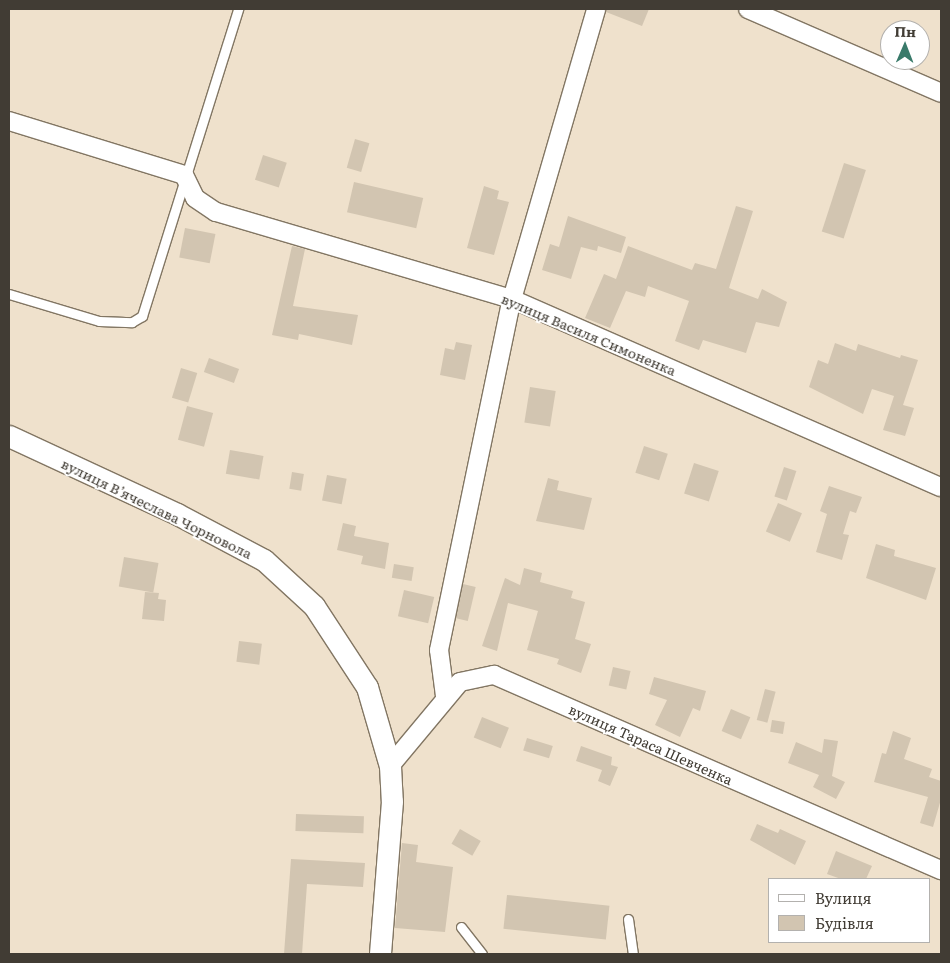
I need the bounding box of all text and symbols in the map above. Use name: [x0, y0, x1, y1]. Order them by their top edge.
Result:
north arrow: [880, 20, 930, 70]
text: Пн: [894, 21, 916, 41]
street label: вулиця Василя Симоненка: [499, 290, 679, 378]
street label: вулиця Вʼячеслава Чорновола: [59, 454, 255, 562]
street label: вулиця Тараса Шевченка: [567, 700, 735, 788]
legend: [768, 878, 930, 943]
text: Вулиця: [815, 886, 872, 909]
text: Будівля: [815, 911, 874, 934]

